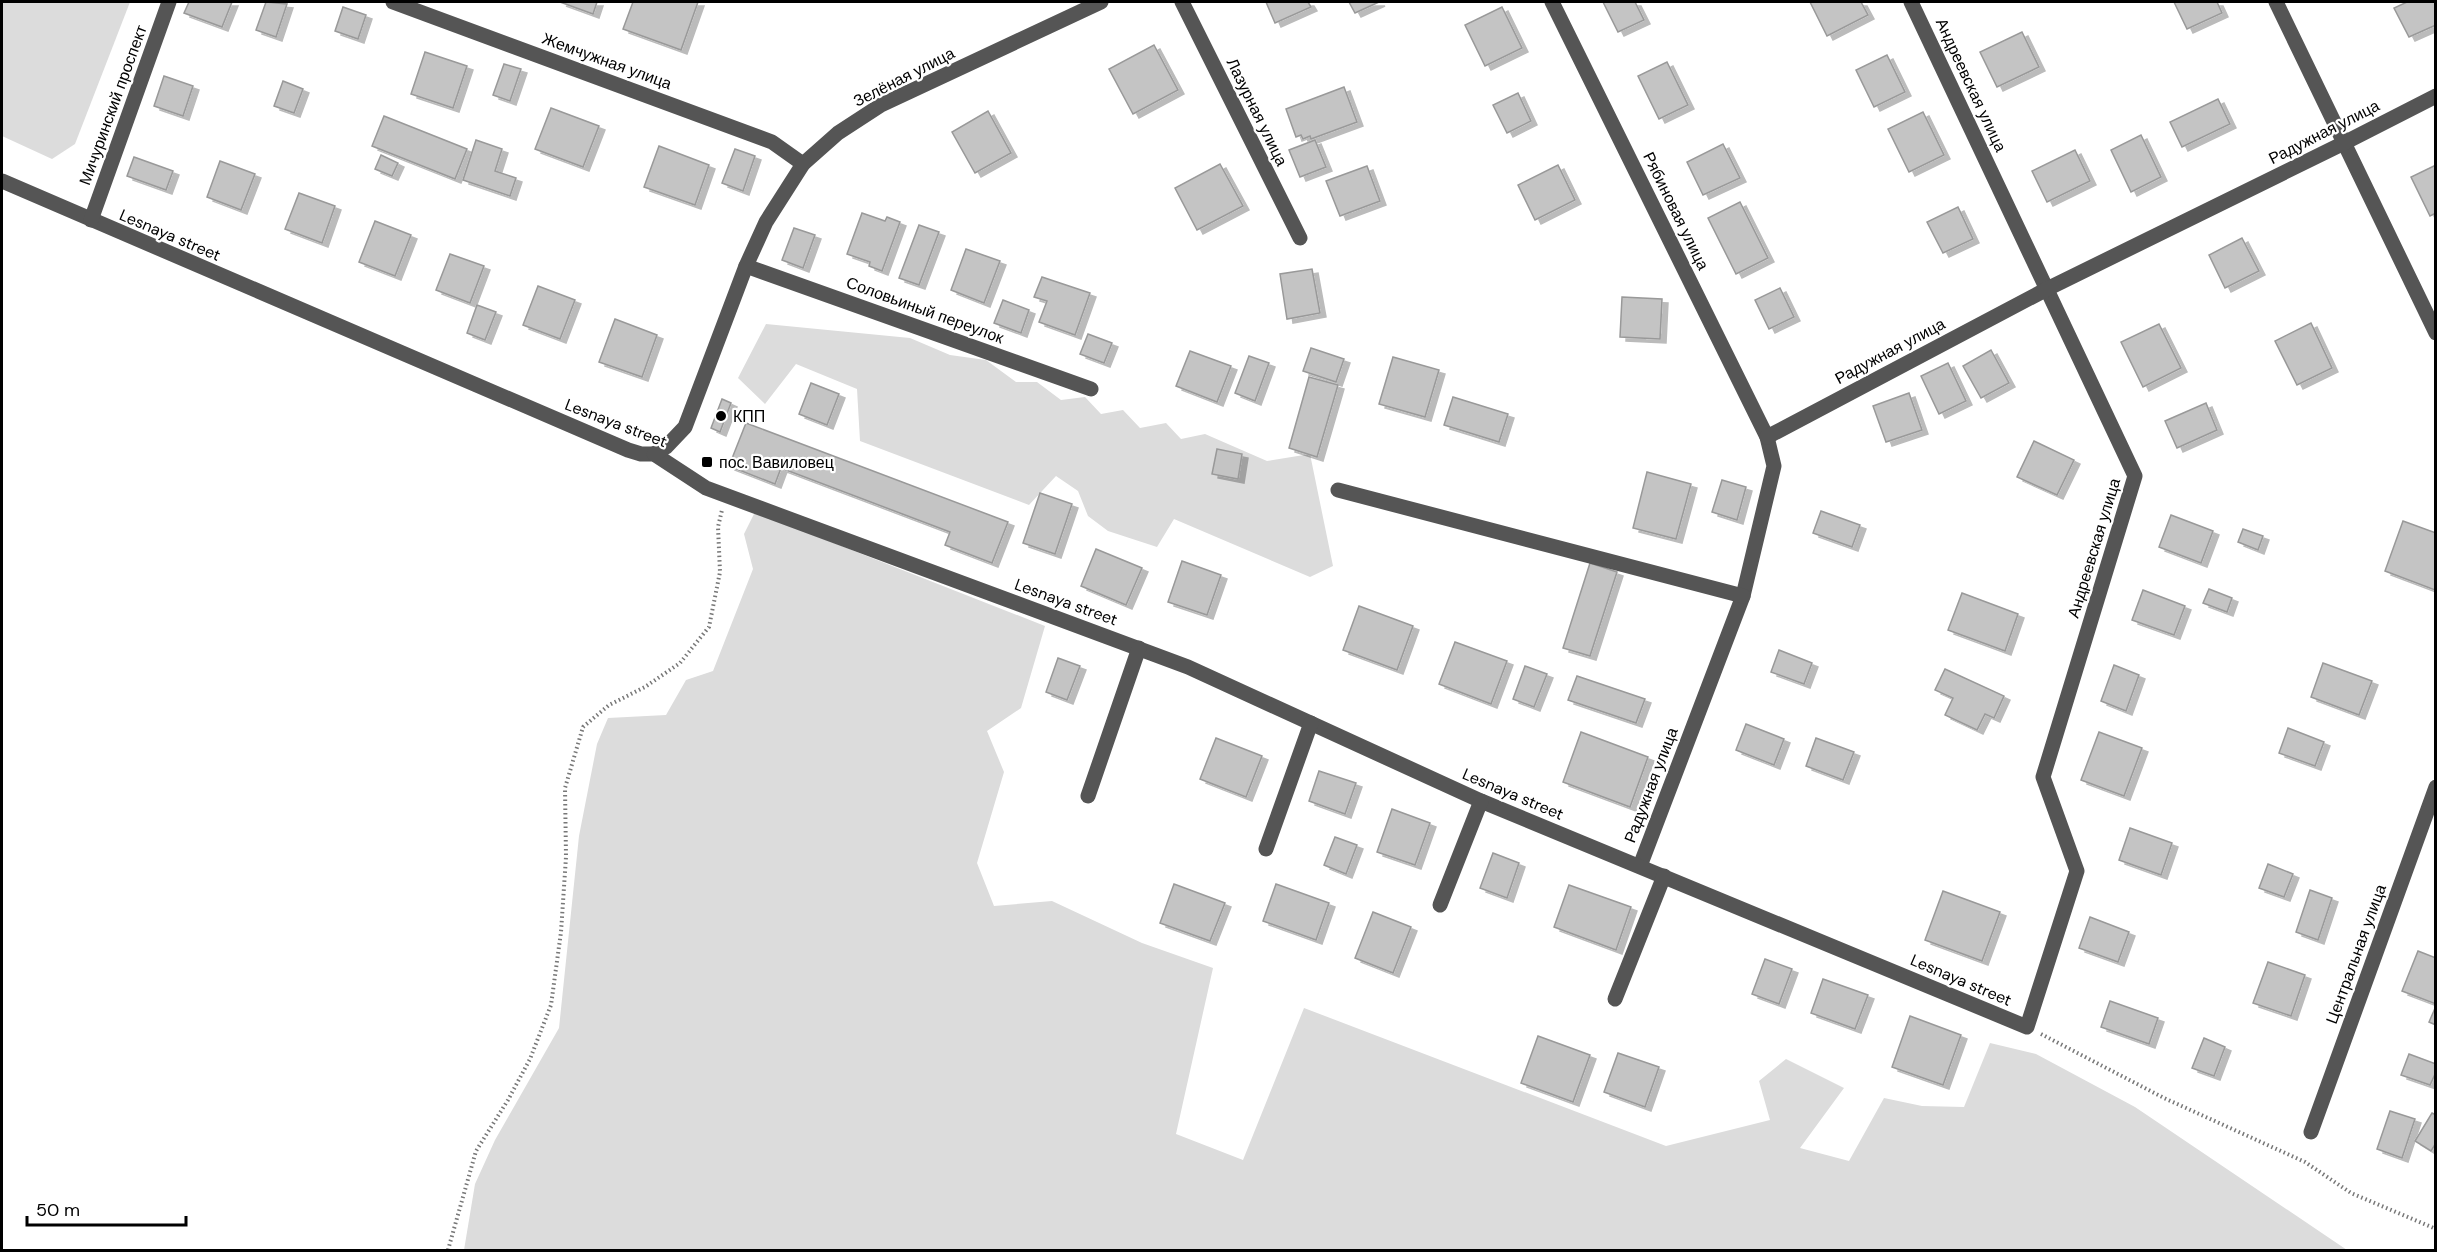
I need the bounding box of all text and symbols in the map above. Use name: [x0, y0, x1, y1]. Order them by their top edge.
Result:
street label: Андреевская улица: [1931, 15, 2011, 155]
street label: Мичуринский проспект: [74, 21, 152, 188]
street label: Жемчужная улица: [539, 28, 675, 94]
street label: Зелёная улица: [850, 42, 958, 112]
street label: Лазурная улица: [1222, 54, 1292, 170]
street label: Радужная улица: [2265, 95, 2383, 169]
street label: Рябиновая улица: [1638, 149, 1714, 274]
street label: Lesnaya street: [116, 204, 224, 266]
street label: Соловьиный переулок: [843, 272, 1008, 349]
street label: Радужная улица: [1831, 313, 1949, 389]
street label: Lesnaya street: [562, 394, 670, 452]
place label: КПП: [733, 406, 765, 427]
marker: КПП: [714, 409, 728, 423]
place label: пос. Вавиловец: [719, 452, 834, 473]
marker: пос. Вавиловец: [700, 455, 714, 469]
street label: Андреевская улица: [2063, 475, 2125, 620]
street label: Lesnaya street: [1012, 574, 1120, 630]
street label: Радужная улица: [1619, 724, 1683, 846]
street label: Lesnaya street: [1459, 763, 1567, 825]
street label: Центральная улица: [2321, 881, 2391, 1027]
street label: Lesnaya street: [1907, 949, 2015, 1011]
scale bar: [27, 1189, 186, 1227]
text: 50 m: [36, 1198, 80, 1222]

